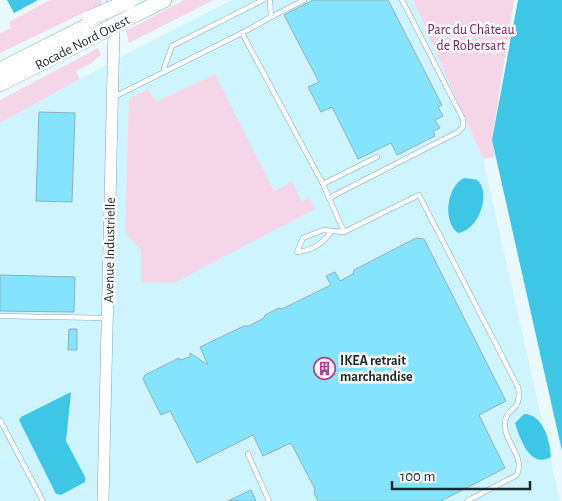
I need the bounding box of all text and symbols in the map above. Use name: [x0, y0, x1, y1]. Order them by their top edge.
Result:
street label: Rocade Nord Ouest: [33, 13, 132, 73]
park label: Parc du Château de Robersart: [427, 23, 515, 53]
street label: Avenue Industrielle: [102, 197, 118, 303]
place label: IKEA retrait marchandise: [340, 354, 413, 384]
building icon: IKEA retrait marchandise: [312, 356, 336, 380]
scale bar: [392, 458, 530, 490]
text: 100 m: [400, 469, 435, 484]

